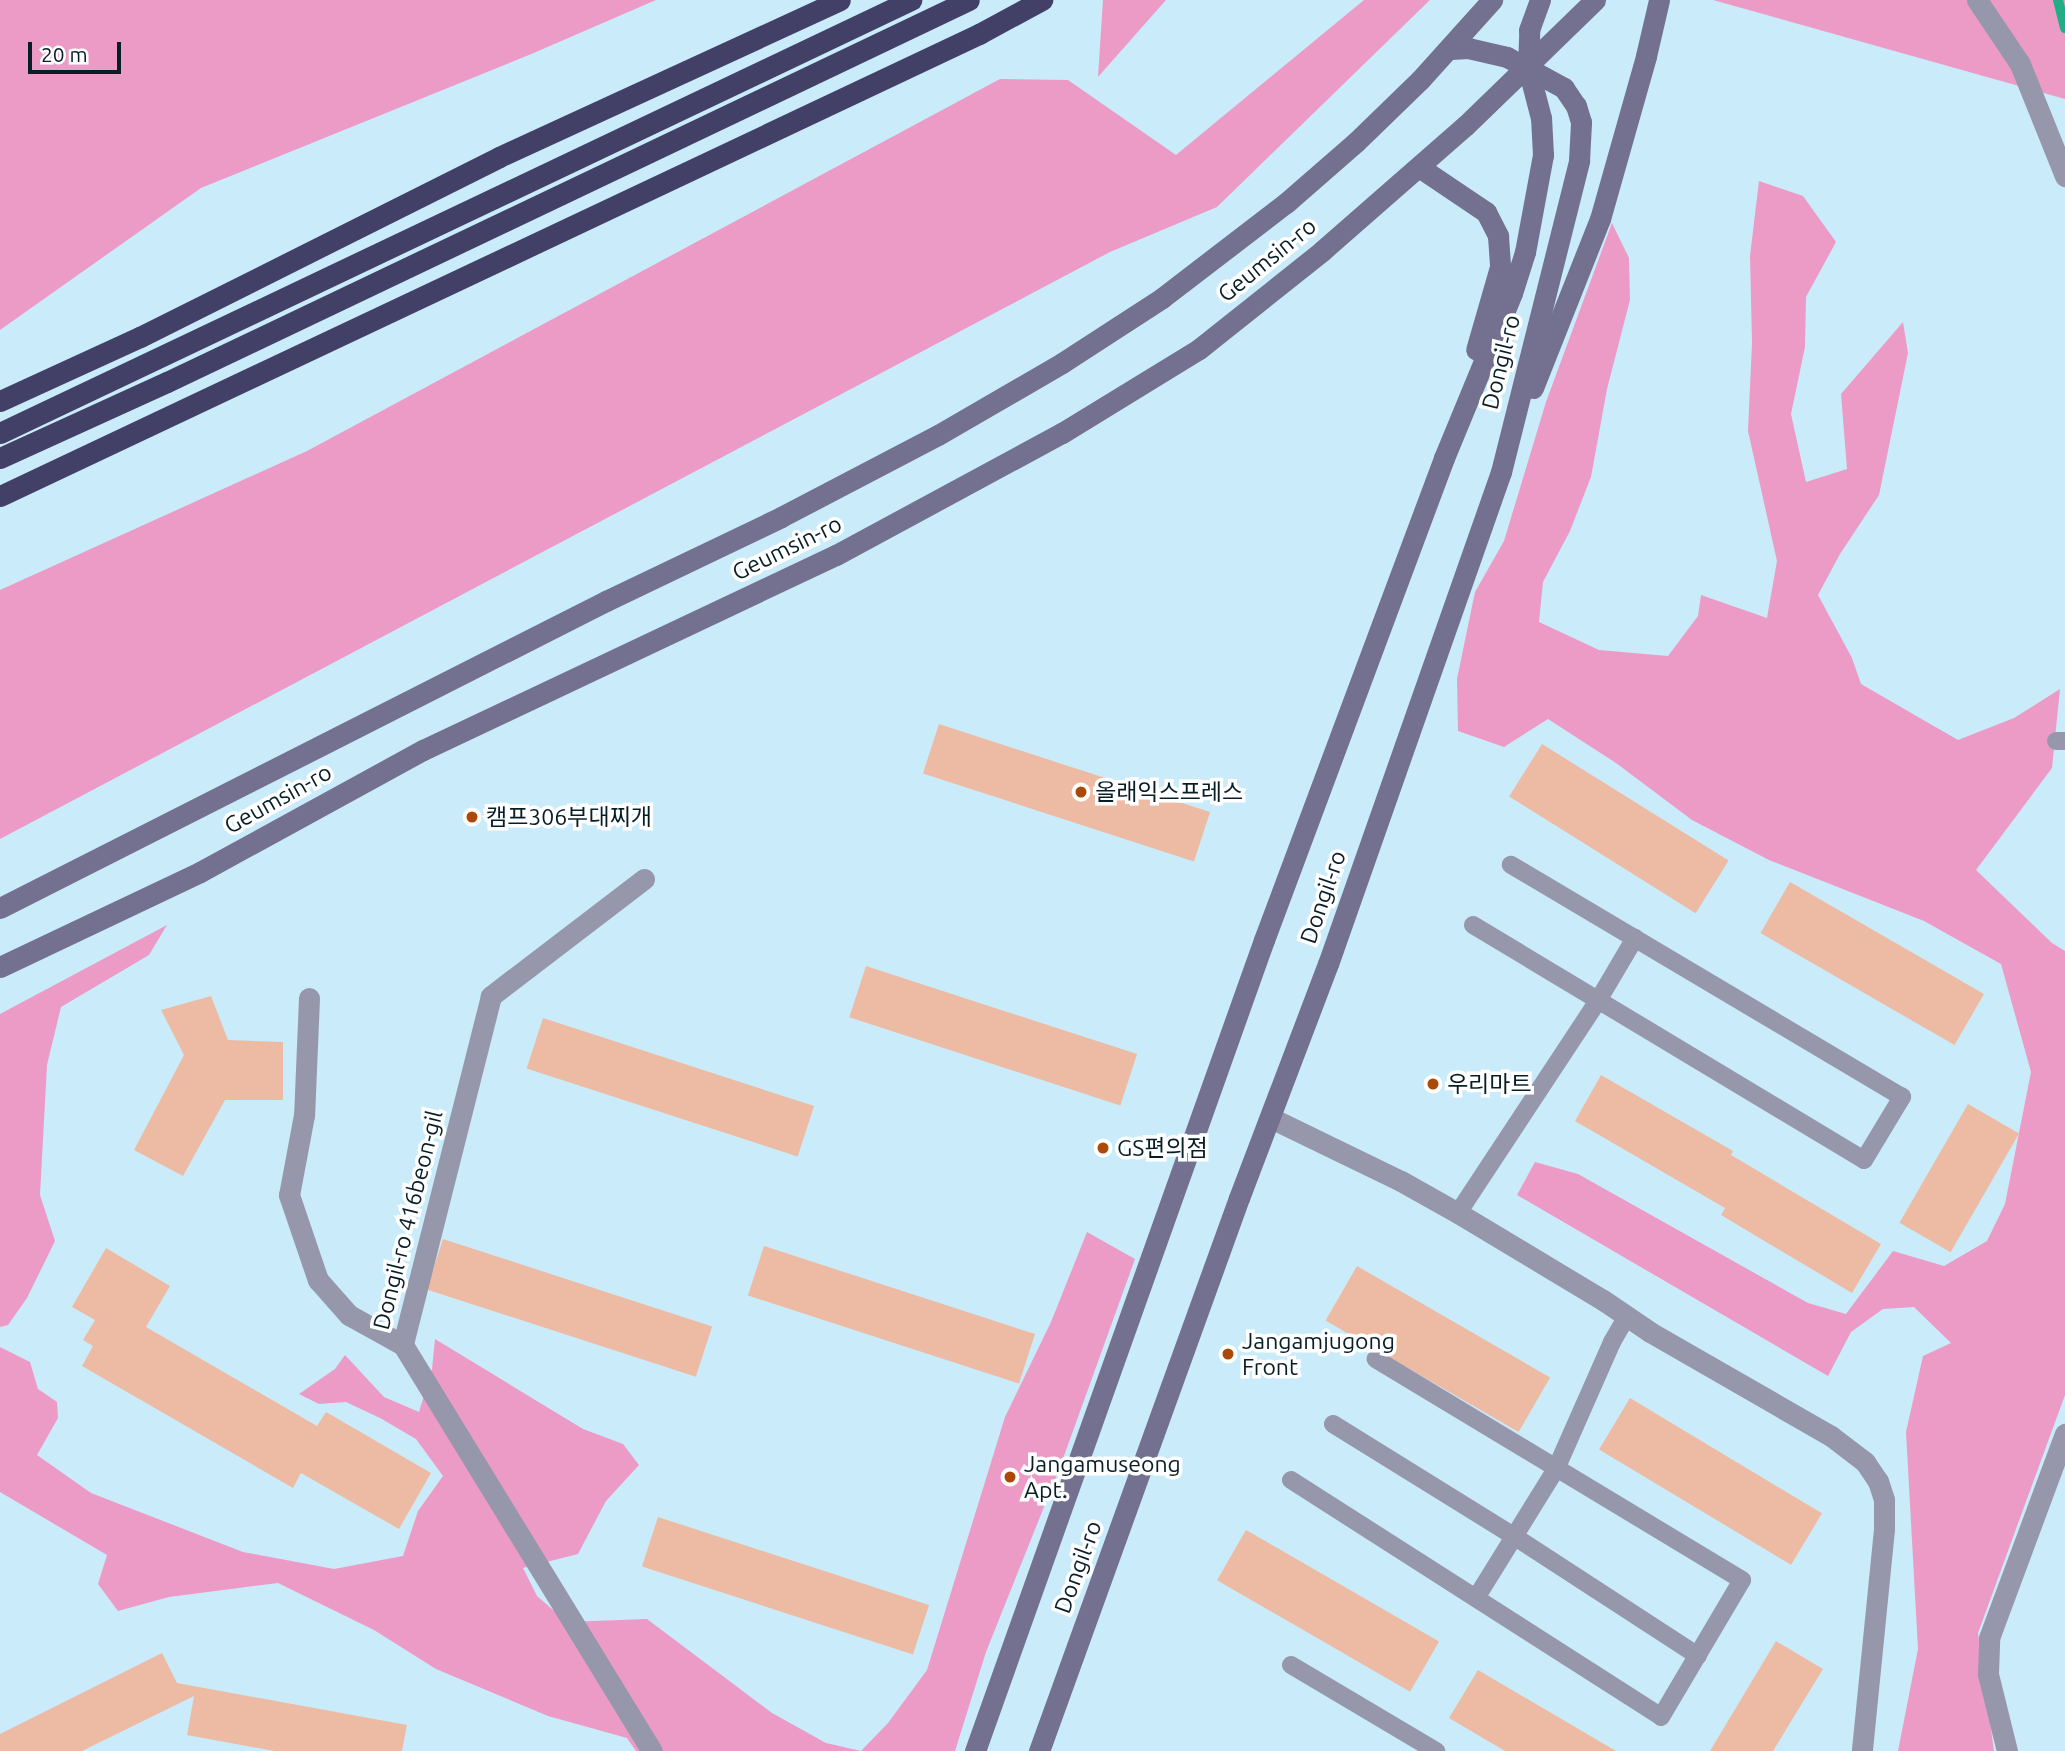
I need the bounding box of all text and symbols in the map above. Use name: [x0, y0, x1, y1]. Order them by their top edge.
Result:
scale bar: [32, 28, 124, 72]
text: 20 m: [41, 42, 88, 66]
street label: Geumsin-ro: [1212, 212, 1322, 308]
street label: Dongil-ro: [1476, 312, 1526, 412]
street label: Geumsin-ro: [728, 510, 846, 586]
street label: Geumsin-ro: [220, 758, 336, 840]
place label: 올래익스프레스: [1095, 778, 1243, 806]
marker: 올래익스프레스: [1073, 784, 1089, 800]
place label: 캠프306부대찌개: [486, 803, 652, 831]
marker: 캠프306부대찌개: [464, 809, 480, 825]
street label: Dongil-ro: [1294, 847, 1352, 947]
place label: 우리마트: [1447, 1070, 1532, 1098]
marker: 우리마트: [1425, 1076, 1441, 1092]
street label: Dongil-ro 416beon-gil: [367, 1108, 449, 1332]
place label: GS편의점: [1117, 1134, 1208, 1162]
marker: GS편의점: [1095, 1140, 1111, 1156]
place label: Jangamjugong Front: [1242, 1327, 1395, 1381]
marker: Jangamjugong Front: [1220, 1346, 1236, 1362]
place label: Jangamuseong Apt.: [1024, 1450, 1181, 1504]
marker: Jangamuseong Apt.: [1002, 1469, 1018, 1485]
street label: Dongil-ro: [1049, 1517, 1107, 1617]

